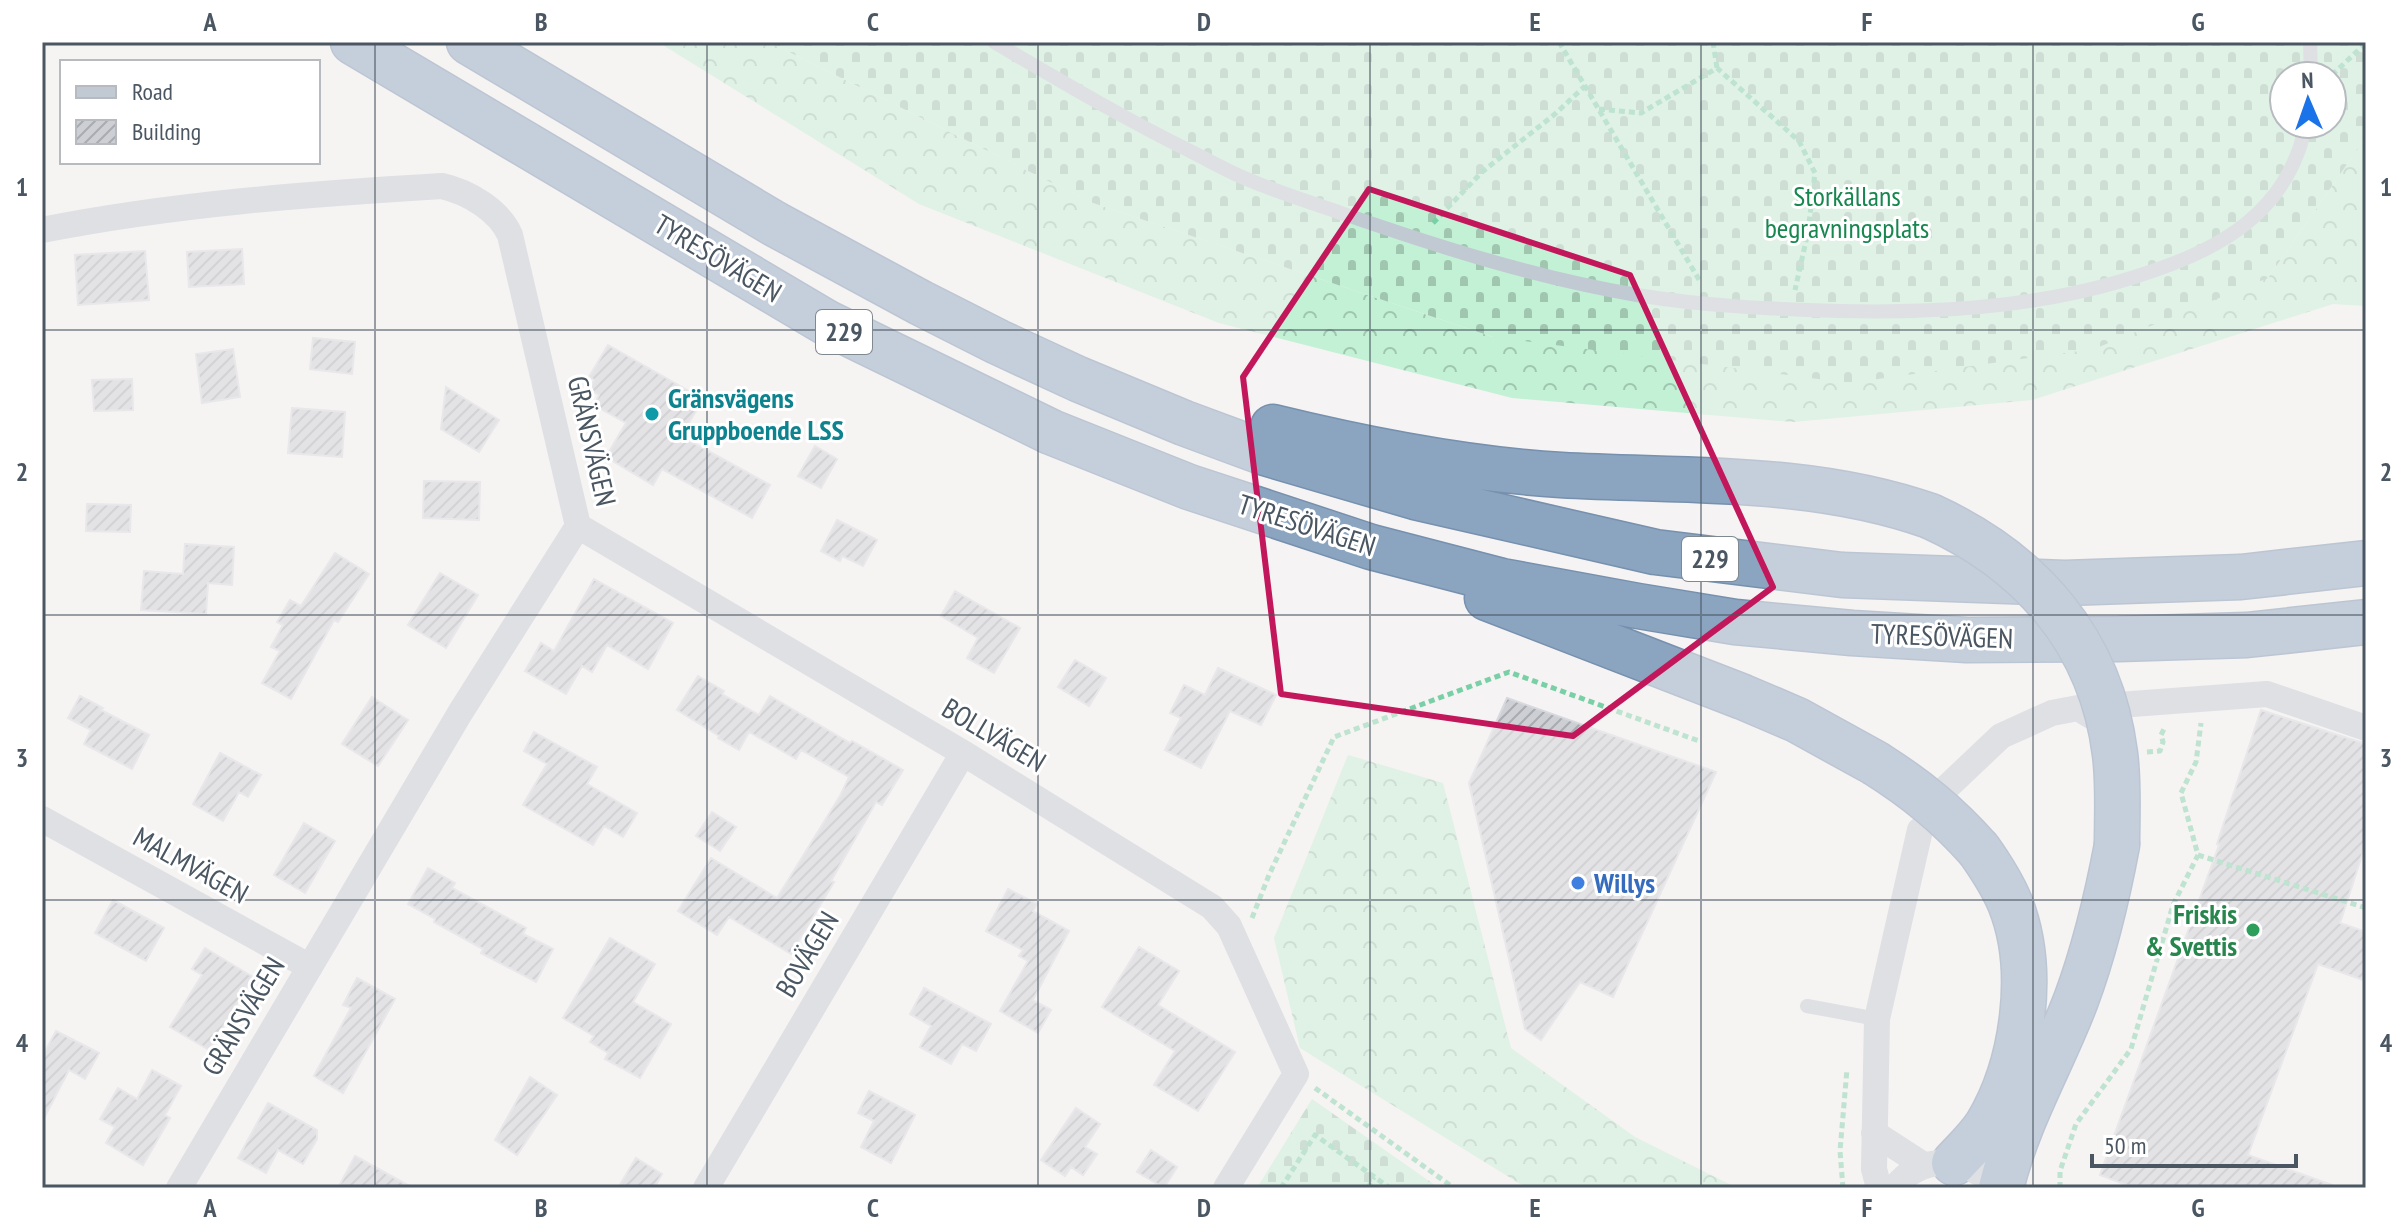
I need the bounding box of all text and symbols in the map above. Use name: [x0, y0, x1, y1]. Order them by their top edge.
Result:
text: A: [202, 5, 217, 38]
text: B: [535, 5, 548, 38]
text: C: [867, 5, 879, 38]
text: D: [1197, 5, 1211, 38]
text: E: [1529, 5, 1541, 38]
text: F: [1862, 5, 1873, 38]
text: G: [2191, 5, 2205, 38]
legend: [60, 60, 320, 164]
north arrow: [2268, 60, 2348, 140]
text: N: [2301, 66, 2314, 94]
text: Road: [132, 76, 173, 107]
text: Building: [132, 116, 201, 147]
text: 1: [16, 170, 28, 203]
text: 1: [2380, 170, 2392, 203]
park label: Storkällans begravningsplats: [1765, 177, 1929, 246]
street label: TYRESÖVÄGEN: [648, 205, 789, 310]
road number: 229: [816, 310, 872, 354]
street label: GRÄNSVÄGEN: [560, 372, 625, 509]
place label: Gränsvägens Gruppboende LSS: [668, 379, 844, 448]
marker: Gränsvägens Gruppboende LSS: [643, 405, 661, 423]
text: 2: [16, 455, 28, 488]
text: 2: [2380, 455, 2392, 488]
street label: TYRESÖVÄGEN: [1234, 485, 1381, 564]
road number: 229: [1682, 537, 1738, 581]
street label: TYRESÖVÄGEN: [1870, 615, 2014, 656]
street label: BOLLVÄGEN: [936, 689, 1053, 780]
text: 3: [16, 741, 28, 774]
text: 3: [2380, 741, 2392, 774]
street label: MALMVÄGEN: [127, 818, 255, 911]
place label: Willys: [1593, 864, 1655, 901]
marker: Willys: [1569, 874, 1587, 892]
place label: Friskis & Svettis: [2145, 895, 2237, 964]
street label: BOVÄGEN: [767, 904, 846, 1003]
marker: Friskis & Svettis: [2244, 921, 2262, 939]
street label: GRÄNSVÄGEN: [193, 950, 292, 1082]
text: 4: [16, 1026, 29, 1059]
text: 4: [2380, 1026, 2393, 1059]
scale bar: [2092, 1118, 2296, 1168]
text: 50 m: [2104, 1130, 2146, 1161]
text: A: [202, 1191, 217, 1224]
text: B: [535, 1191, 548, 1224]
text: C: [867, 1191, 879, 1224]
text: D: [1197, 1191, 1211, 1224]
text: E: [1529, 1191, 1541, 1224]
text: F: [1862, 1191, 1873, 1224]
text: G: [2191, 1191, 2205, 1224]

